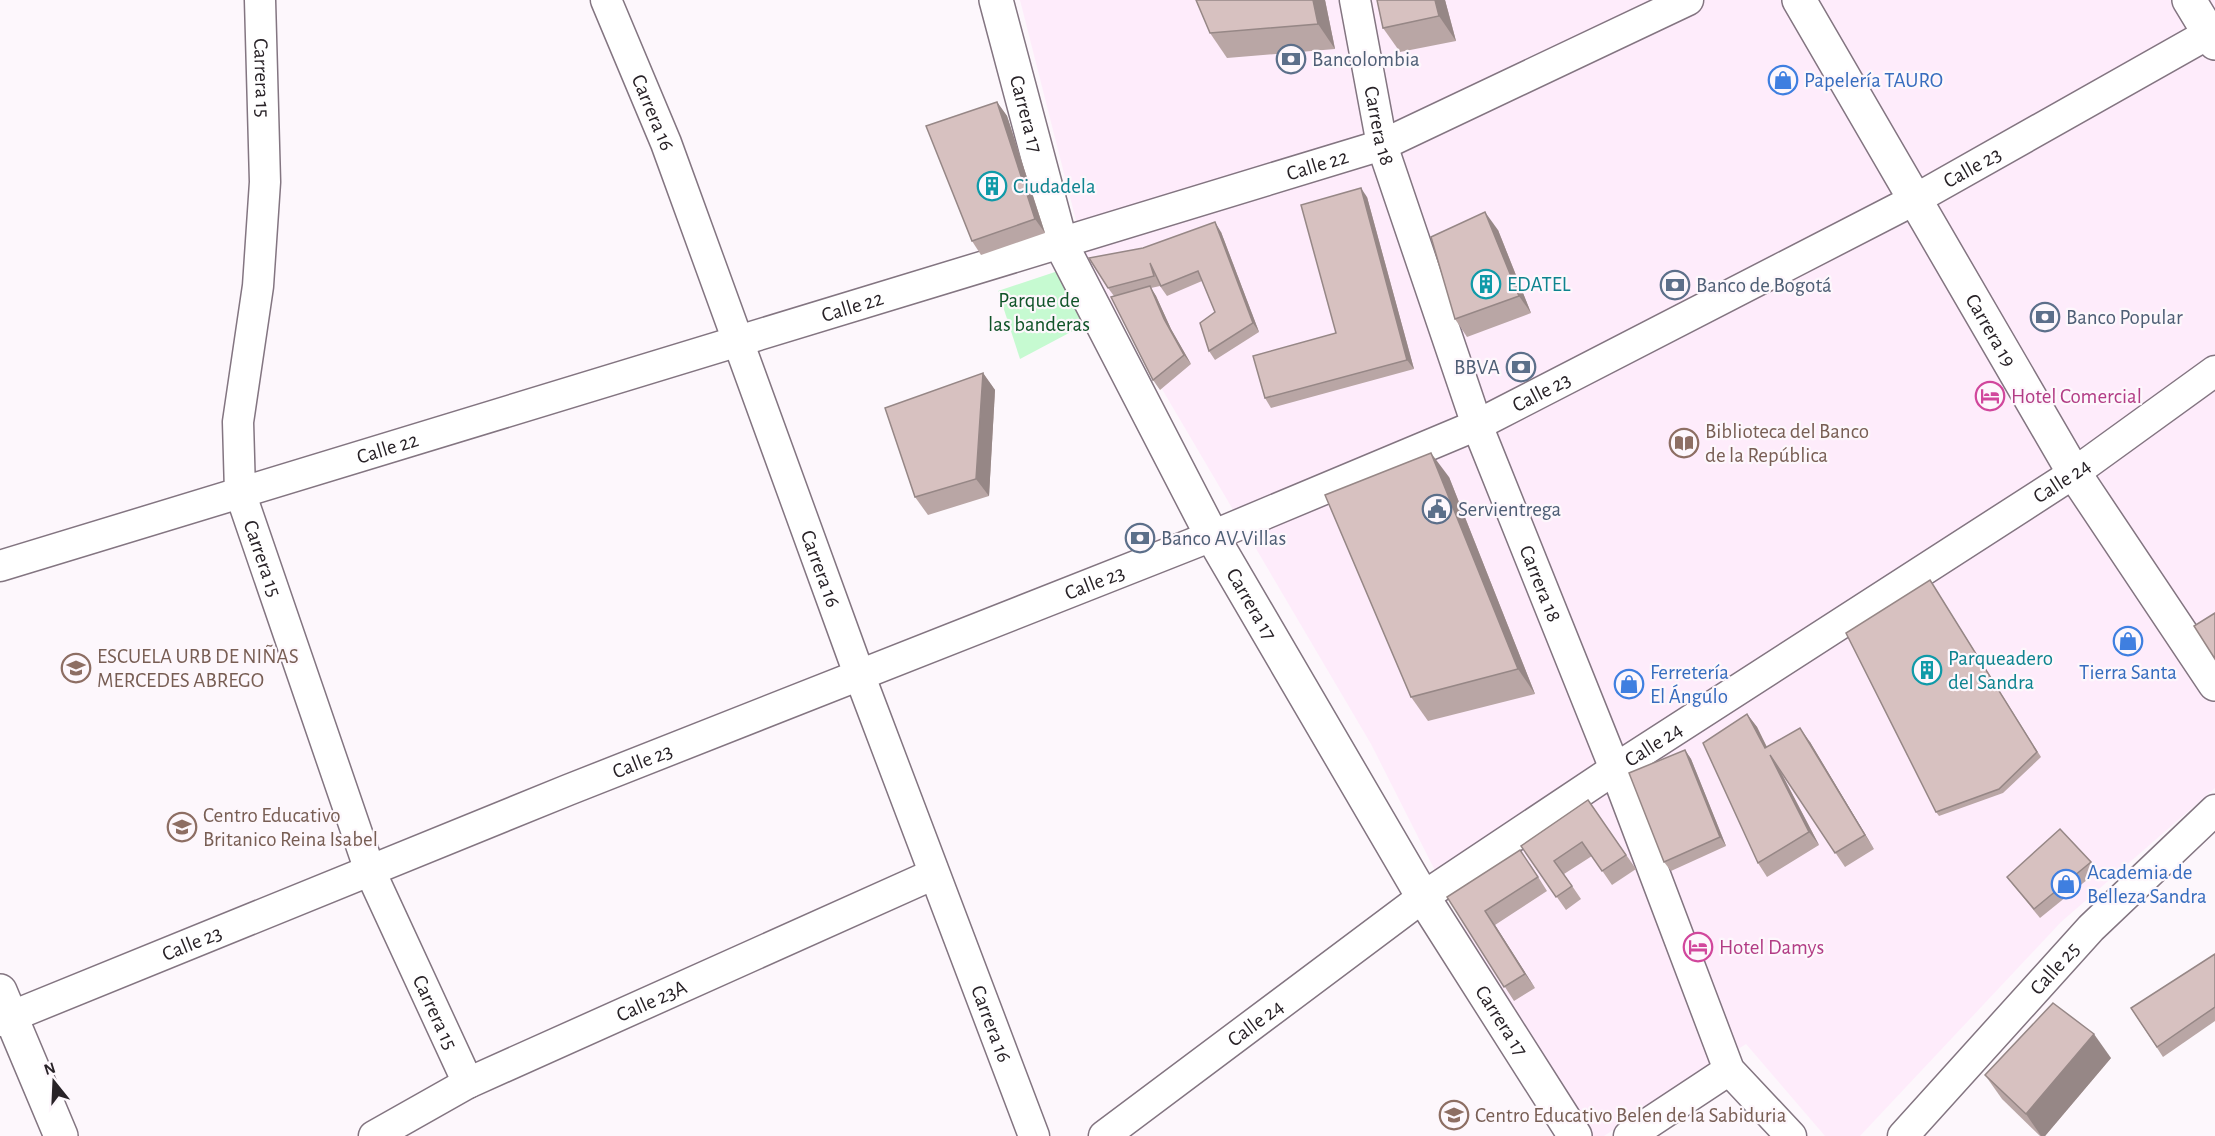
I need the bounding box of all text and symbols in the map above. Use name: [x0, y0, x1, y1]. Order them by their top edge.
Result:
street label: Carrera 15: [250, 38, 273, 118]
bank icon: Bancolombia: [1275, 43, 1307, 75]
place label: Bancolombia: [1312, 49, 1420, 70]
shop icon: Papelería TAURO: [1767, 64, 1799, 96]
place label: Papelería TAURO: [1804, 70, 1943, 91]
street label: Carrera 16: [627, 71, 678, 154]
street label: Carrera 17: [1006, 73, 1046, 155]
street label: Carrera 18: [1360, 84, 1398, 168]
street label: Calle 23: [1940, 143, 2005, 192]
street label: Calle 22: [1284, 146, 1351, 184]
building icon: Ciudadela: [976, 170, 1008, 202]
place label: Ciudadela: [1013, 176, 1096, 197]
building icon: EDATEL: [1470, 268, 1502, 300]
bank icon: Banco de Bogotá: [1659, 269, 1691, 301]
place label: EDATEL: [1507, 274, 1571, 295]
place label: Banco de Bogotá: [1696, 275, 1832, 296]
street label: Calle 22: [819, 288, 886, 326]
park label: Parque de las banderas: [988, 290, 1090, 335]
street label: Carrera 19: [1961, 290, 2020, 371]
bank icon: Banco Popular: [2029, 301, 2061, 333]
place label: Banco Popular: [2066, 307, 2183, 328]
bank icon: BBVA: [1505, 351, 1537, 383]
place label: BBVA: [1454, 357, 1500, 378]
street label: Calle 23: [1509, 369, 1574, 416]
hotel icon: Hotel Comercial: [1974, 380, 2006, 412]
place label: Hotel Comercial: [2011, 386, 2142, 407]
place label: Biblioteca del Banco de la República: [1705, 421, 1869, 466]
library icon: Biblioteca del Banco de la República: [1668, 427, 1700, 459]
street label: Calle 22: [354, 429, 421, 468]
street label: Calle 24: [2030, 455, 2095, 507]
public building icon: Servientrega: [1421, 493, 1453, 525]
place label: Servientrega: [1458, 499, 1562, 520]
street label: Carrera 15: [239, 518, 285, 600]
bank icon: Banco AV Villas: [1124, 522, 1156, 554]
street label: Carrera 16: [797, 527, 844, 610]
place label: Banco AV Villas: [1161, 528, 1286, 549]
street label: Carrera 18: [1515, 542, 1565, 625]
street label: Calle 23: [1062, 562, 1127, 604]
street label: Carrera 17: [1222, 565, 1281, 644]
shop icon: Tierra Santa: [2112, 625, 2144, 657]
place label: ESCUELA URB DE NIÑAS MERCEDES ABREGO: [97, 644, 299, 691]
place label: Parqueadero del Sandra: [1948, 648, 2053, 693]
school or university icon: ESCUELA URB DE NIÑAS MERCEDES ABREGO: [60, 652, 92, 684]
building icon: Parqueadero del Sandra: [1911, 654, 1943, 686]
place label: Ferretería El Ángulo: [1650, 662, 1729, 707]
place label: Tierra Santa: [2079, 662, 2177, 683]
shop icon: Ferretería El Ángulo: [1613, 668, 1645, 700]
street label: Calle 24: [1621, 719, 1686, 771]
street label: Calle 23: [610, 740, 675, 782]
place label: Centro Educativo Britanico Reina Isabel: [203, 805, 378, 850]
school or university icon: Centro Educativo Britanico Reina Isabel: [166, 811, 198, 843]
place label: Academia de Belleza Sandra: [2087, 862, 2207, 907]
shop icon: Academia de Belleza Sandra: [2050, 868, 2082, 900]
street label: Calle 23: [159, 922, 225, 965]
hotel icon: Hotel Damys: [1682, 931, 1714, 963]
place label: Hotel Damys: [1719, 937, 1824, 958]
street label: Calle 25: [2026, 938, 2084, 999]
street label: Carrera 15: [409, 972, 461, 1053]
street label: Calle 23A: [613, 976, 690, 1026]
street label: Carrera 16: [967, 982, 1015, 1065]
street label: Carrera 17: [1471, 982, 1532, 1060]
street label: Calle 24: [1224, 996, 1287, 1051]
north arrow: [24, 1052, 84, 1112]
text: N: [42, 1059, 57, 1078]
school or university icon: Centro Educativo Belen de la Sabiduria: [1438, 1099, 1470, 1131]
place label: Centro Educativo Belen de la Sabiduria: [1475, 1105, 1787, 1126]

